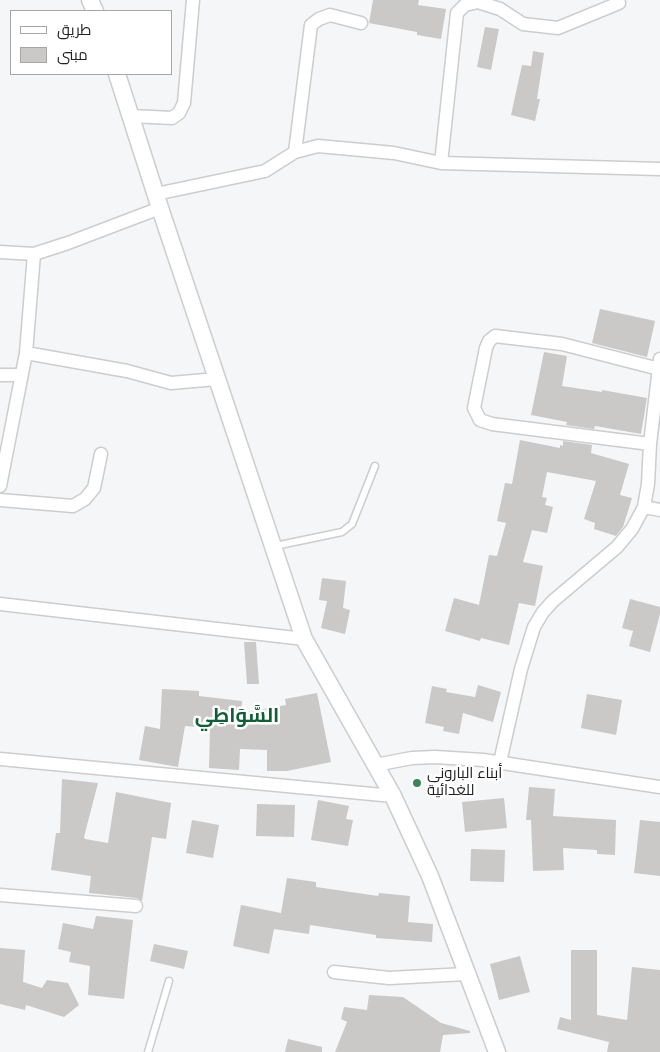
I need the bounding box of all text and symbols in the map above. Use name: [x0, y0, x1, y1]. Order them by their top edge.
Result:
legend: [10, 10, 172, 75]
text: طريق: [57, 19, 91, 39]
text: مبنى: [57, 44, 88, 64]
district label: السَّوَاطِي: [195, 704, 279, 728]
place label: أبناء البارونى للغدائية: [427, 765, 502, 800]
marker: أبناء البارونى للغدائية: [411, 777, 423, 789]

